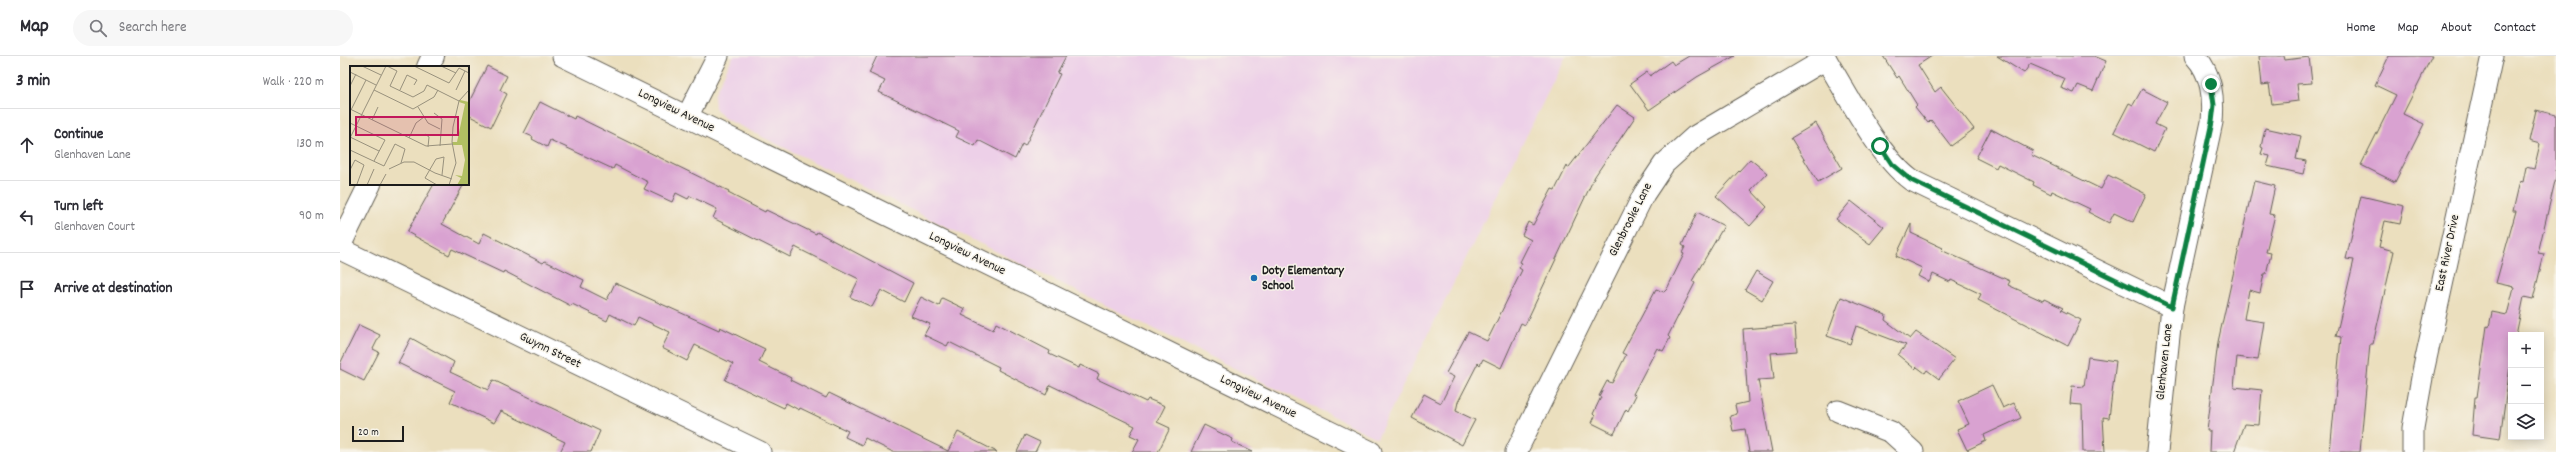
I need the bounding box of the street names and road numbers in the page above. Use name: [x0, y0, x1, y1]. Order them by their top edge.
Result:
street label: Longview Avenue: [634, 84, 718, 138]
street label: Glenbrooke Lane: [1604, 180, 1658, 260]
street label: East River Drive: [2431, 213, 2465, 293]
street label: Longview Avenue: [925, 227, 1009, 281]
street label: Glenhaven Lane: [2152, 323, 2178, 401]
street label: Gwynn Street: [516, 328, 584, 374]
street label: Longview Avenue: [1216, 370, 1300, 424]

